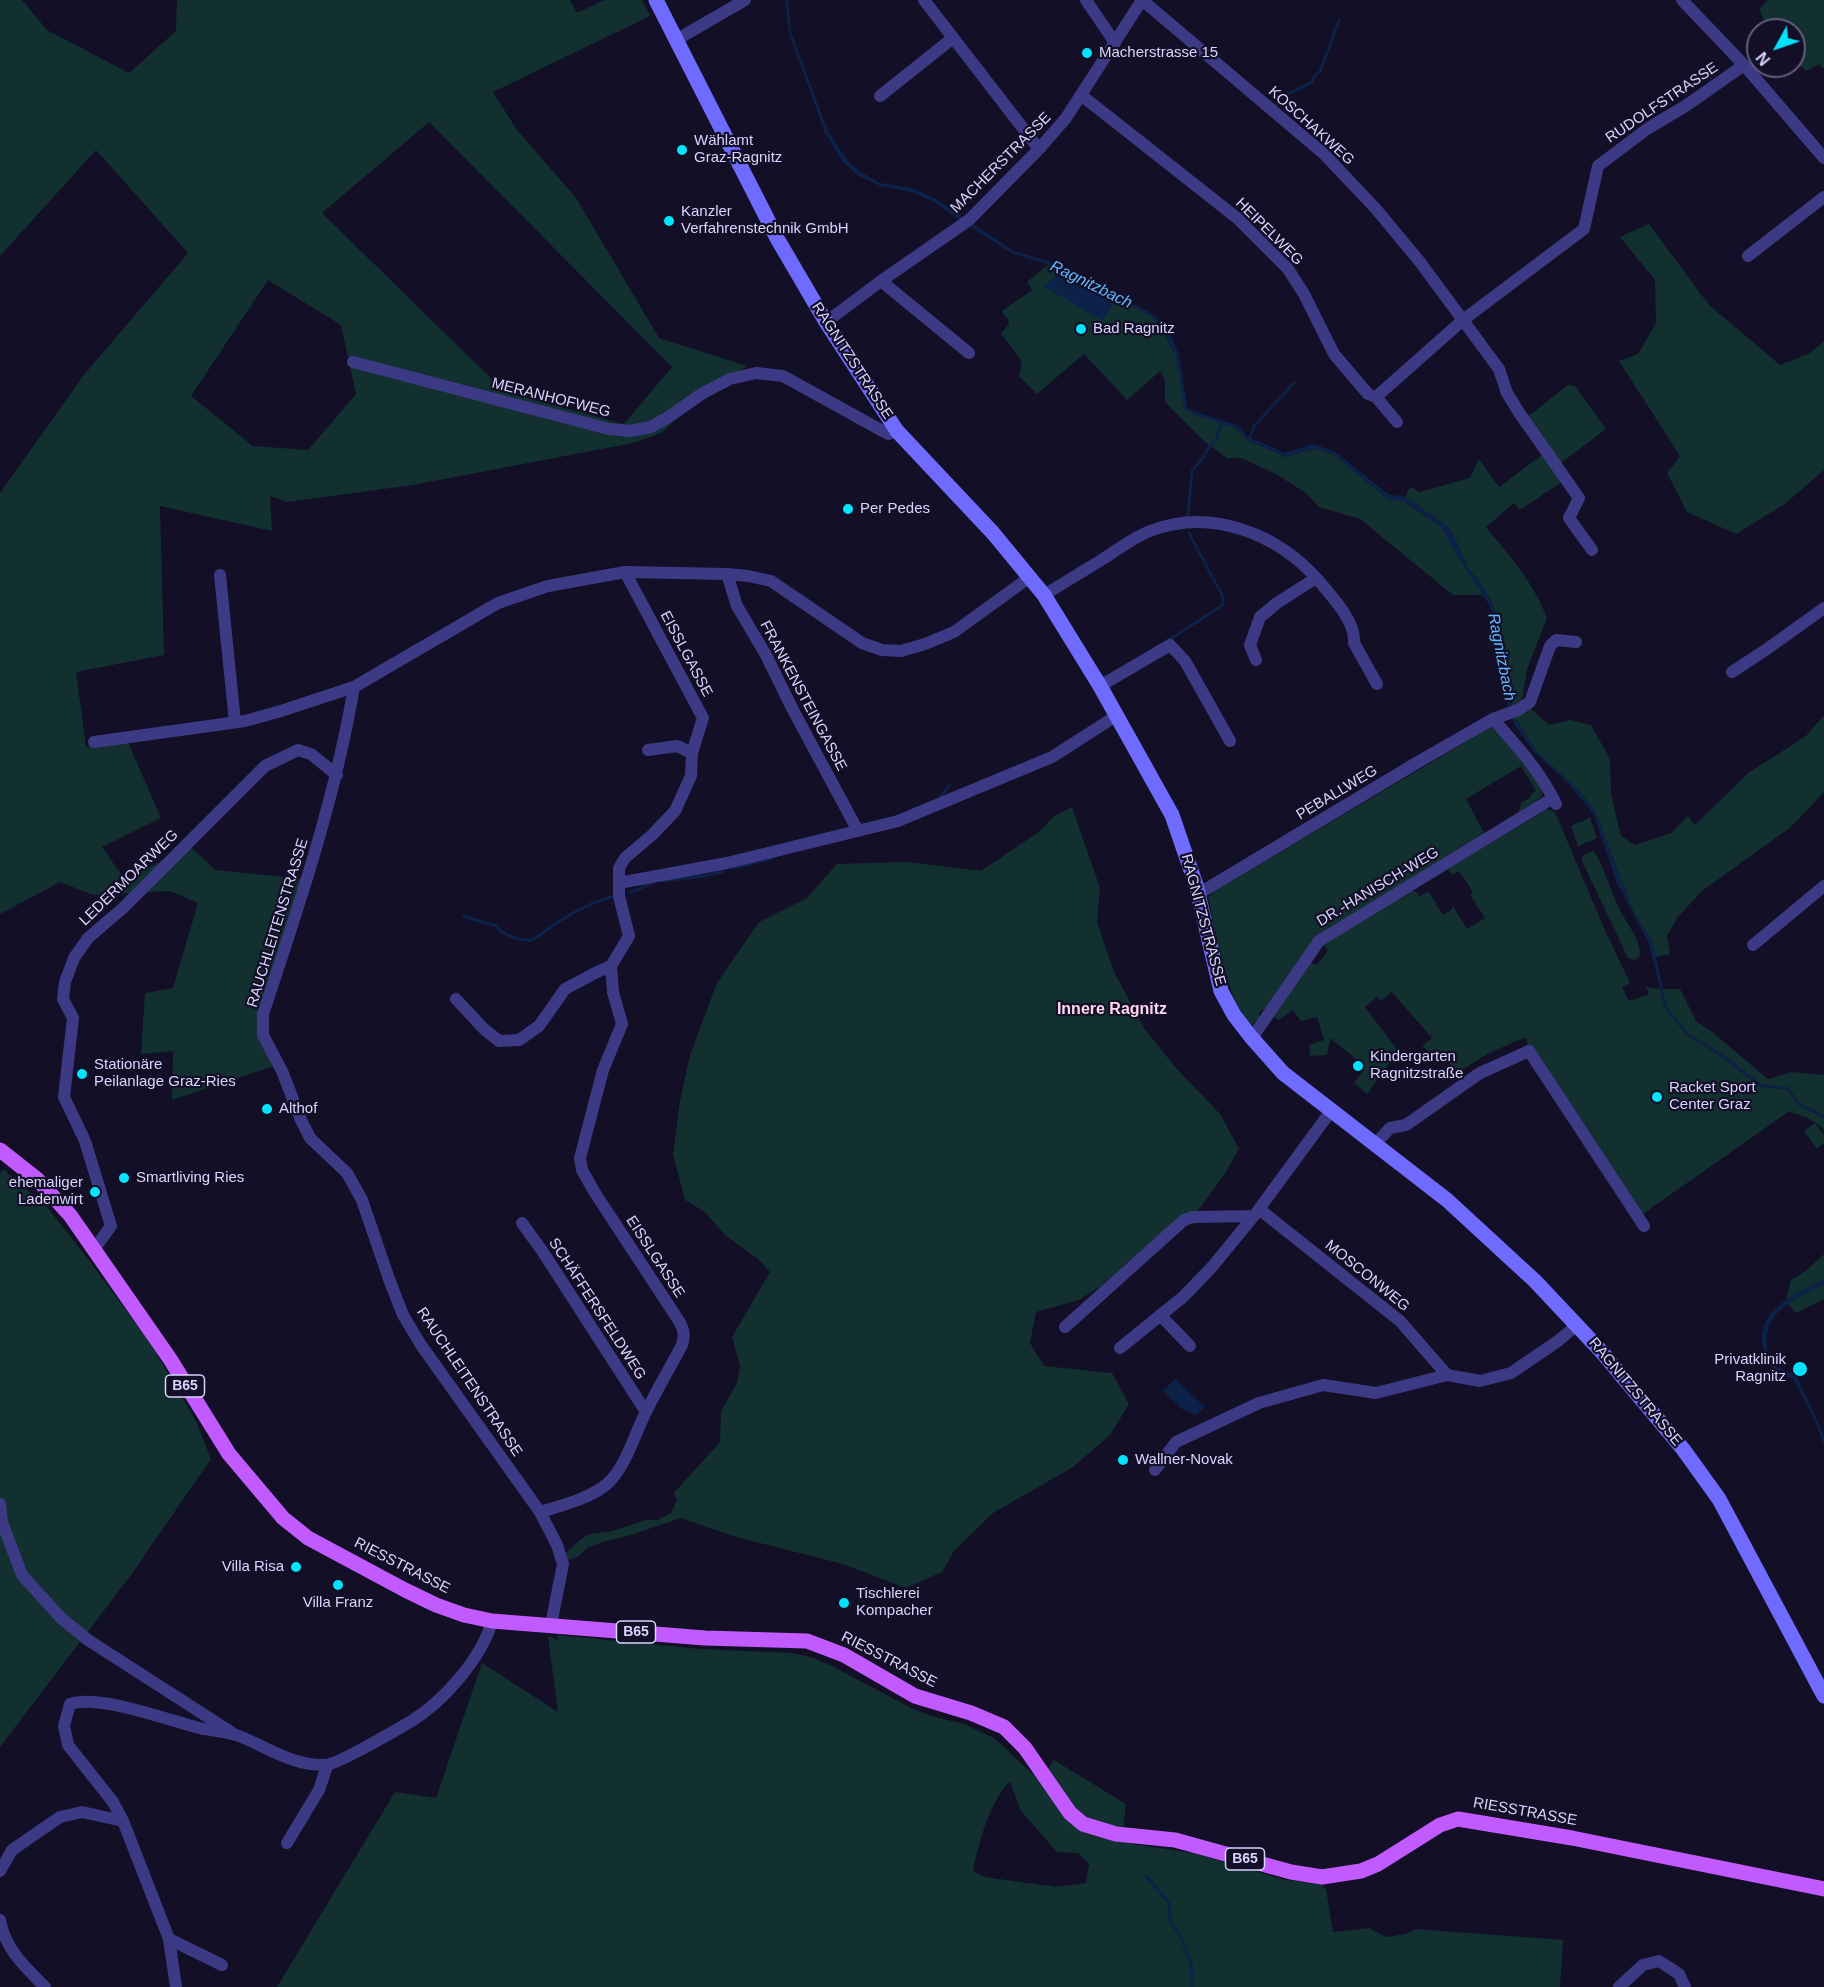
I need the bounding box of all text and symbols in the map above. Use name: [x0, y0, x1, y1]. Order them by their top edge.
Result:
north arrow: [1746, 18, 1806, 78]
place label: Macherstrasse 15: [1099, 44, 1218, 62]
marker: Macherstrasse 15: [1080, 46, 1094, 60]
text: N: [1753, 49, 1774, 68]
street label: RUDOLFSTRASSE: [1602, 59, 1722, 147]
street label: KOSCHAKWEG: [1264, 83, 1358, 169]
street label: MACHERSTRASSE: [947, 109, 1055, 217]
place label: Wählamt Graz-Ragnitz: [694, 132, 782, 167]
marker: Wählamt Graz-Ragnitz: [675, 143, 689, 157]
street label: HEIPELWEG: [1231, 194, 1307, 270]
place label: Kanzler Verfahrenstechnik GmbH: [681, 203, 849, 238]
marker: Kanzler Verfahrenstechnik GmbH: [662, 214, 676, 228]
water label: Ragnitzbach: [1047, 257, 1135, 313]
street label: RAGNITZSTRASSE: [807, 299, 897, 423]
place label: Bad Ragnitz: [1093, 320, 1175, 338]
marker: Bad Ragnitz: [1074, 322, 1088, 336]
street label: MERANHOFWEG: [490, 375, 612, 421]
place label: Per Pedes: [860, 500, 930, 518]
marker: Per Pedes: [841, 502, 855, 516]
street label: EISSLGASSE: [656, 608, 716, 700]
water label: Ragnitzbach: [1483, 612, 1519, 702]
street label: FRANKENSTEINGASSE: [756, 618, 850, 774]
street label: PEBALLWEG: [1293, 762, 1381, 824]
street label: LEDERMOARWEG: [76, 826, 182, 930]
street label: RAUCHLEITENSTRASSE: [244, 836, 312, 1010]
street label: DR.-HANISCH-WEG: [1314, 843, 1442, 931]
street label: RAGNITZSTRASSE: [1177, 852, 1229, 988]
district label: Innere Ragnitz: [1057, 1000, 1167, 1020]
place label: Kindergarten Ragnitzstraße: [1370, 1048, 1463, 1083]
place label: Stationäre Peilanlage Graz-Ries: [94, 1056, 236, 1091]
marker: Kindergarten Ragnitzstraße: [1351, 1059, 1365, 1073]
marker: Stationäre Peilanlage Graz-Ries: [75, 1067, 89, 1081]
place label: Racket Sport Center Graz: [1669, 1079, 1756, 1114]
marker: Racket Sport Center Graz: [1650, 1090, 1664, 1104]
place label: Althof: [279, 1100, 317, 1118]
marker: Althof: [260, 1102, 274, 1116]
place label: Smartliving Ries: [136, 1169, 244, 1187]
marker: Smartliving Ries: [117, 1171, 131, 1185]
place label: ehemaliger Ladenwirt: [9, 1174, 83, 1209]
marker: ehemaliger Ladenwirt: [88, 1185, 102, 1199]
street label: EISSLGASSE: [622, 1213, 688, 1301]
street label: SCHÄFFERSFELDWEG: [545, 1235, 649, 1383]
street label: MOSCONWEG: [1321, 1236, 1413, 1316]
street label: RAUCHLEITENSTRASSE: [412, 1304, 526, 1460]
street label: RAGNITZSTRASSE: [1584, 1334, 1686, 1450]
place label: Privatklinik Ragnitz: [1714, 1351, 1786, 1386]
marker: Privatklinik Ragnitz: [1791, 1360, 1809, 1378]
road number: B65: [166, 1375, 204, 1397]
place label: Wallner-Novak: [1135, 1451, 1233, 1469]
marker: Wallner-Novak: [1116, 1453, 1130, 1467]
street label: RIESSTRASSE: [351, 1534, 453, 1598]
place label: Villa Risa: [222, 1558, 284, 1576]
marker: Villa Risa: [289, 1560, 303, 1574]
marker: Villa Franz: [331, 1578, 345, 1592]
place label: Tischlerei Kompacher: [856, 1585, 933, 1620]
place label: Villa Franz: [303, 1594, 373, 1612]
marker: Tischlerei Kompacher: [837, 1596, 851, 1610]
road number: B65: [616, 1621, 656, 1643]
street label: RIESSTRASSE: [838, 1628, 940, 1692]
street label: RIESSTRASSE: [1472, 1794, 1578, 1830]
road number: B65: [1226, 1848, 1264, 1870]

